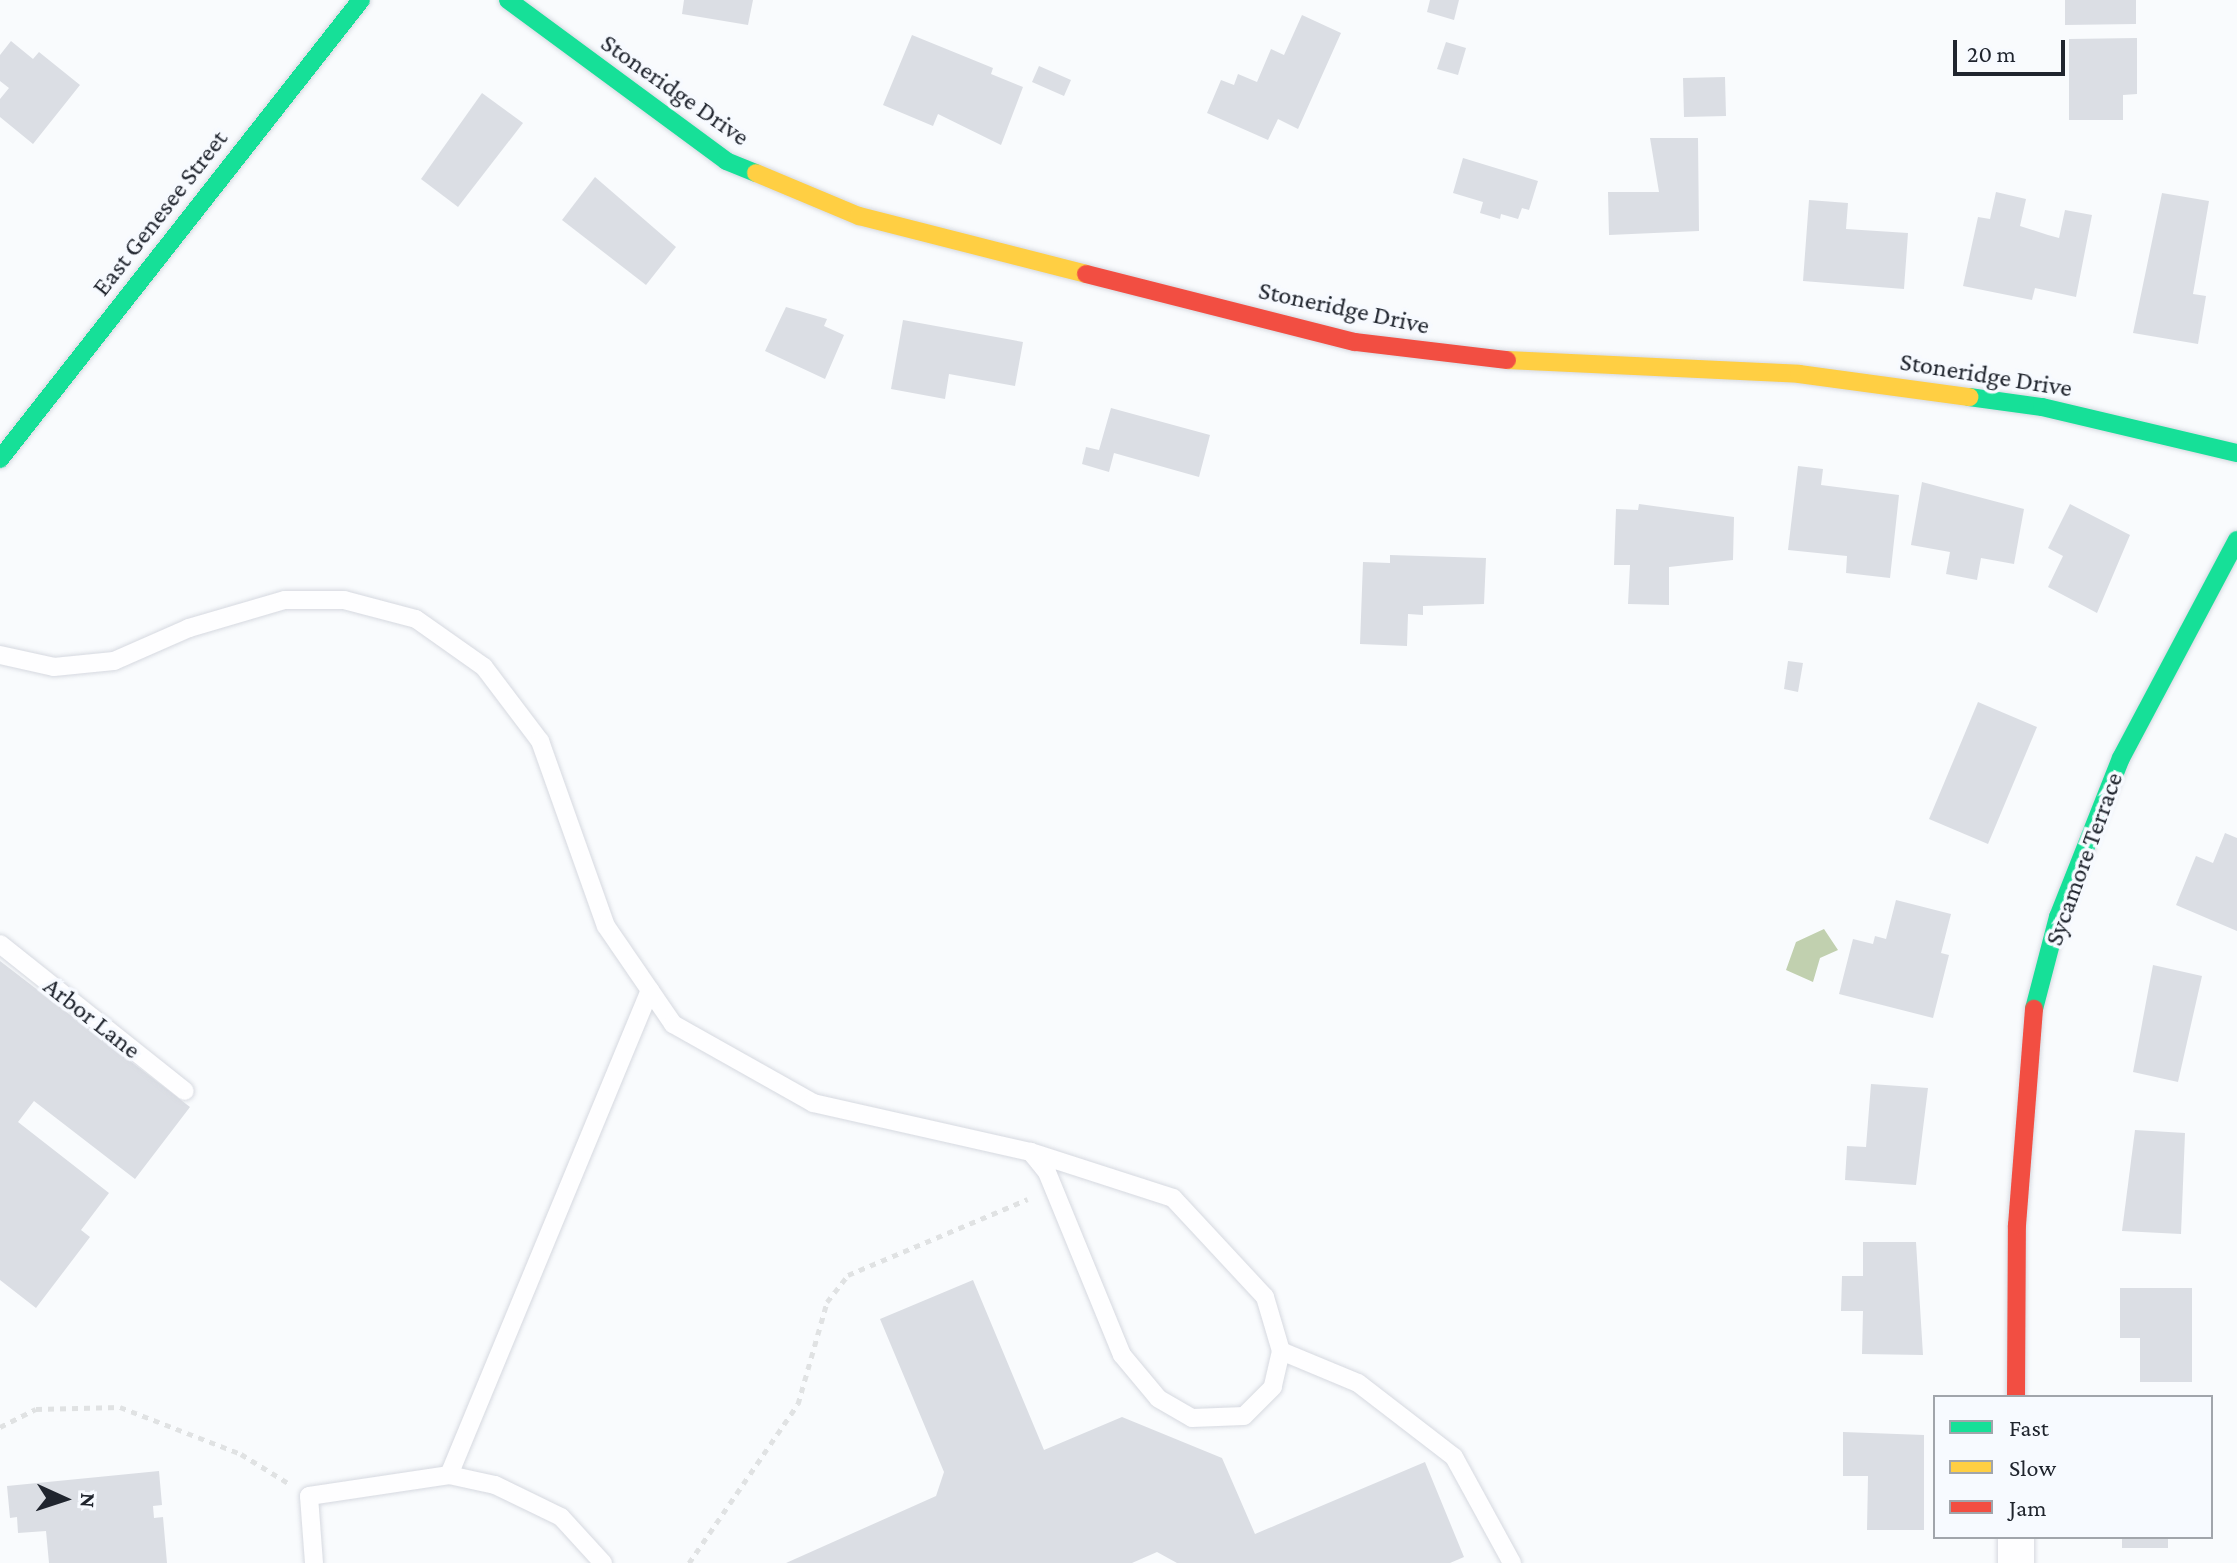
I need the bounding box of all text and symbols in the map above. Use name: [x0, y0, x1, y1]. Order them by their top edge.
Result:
scale bar: [1957, 24, 2069, 74]
street label: Stoneridge Drive: [595, 27, 755, 153]
text: 20 m: [1967, 40, 2016, 67]
street label: East Genesee Street: [86, 124, 234, 302]
street label: Stoneridge Drive: [1256, 275, 1432, 341]
street label: Stoneridge Drive: [1898, 346, 2074, 404]
street label: Sycamore Terrace: [2038, 768, 2130, 950]
street label: Arbor Lane: [37, 970, 147, 1066]
legend: [1933, 1395, 2213, 1539]
text: Fast: [2009, 1414, 2049, 1441]
text: Slow: [2009, 1454, 2056, 1481]
north arrow: [24, 1459, 104, 1539]
text: N: [76, 1492, 101, 1508]
text: Jam: [2009, 1494, 2047, 1521]

